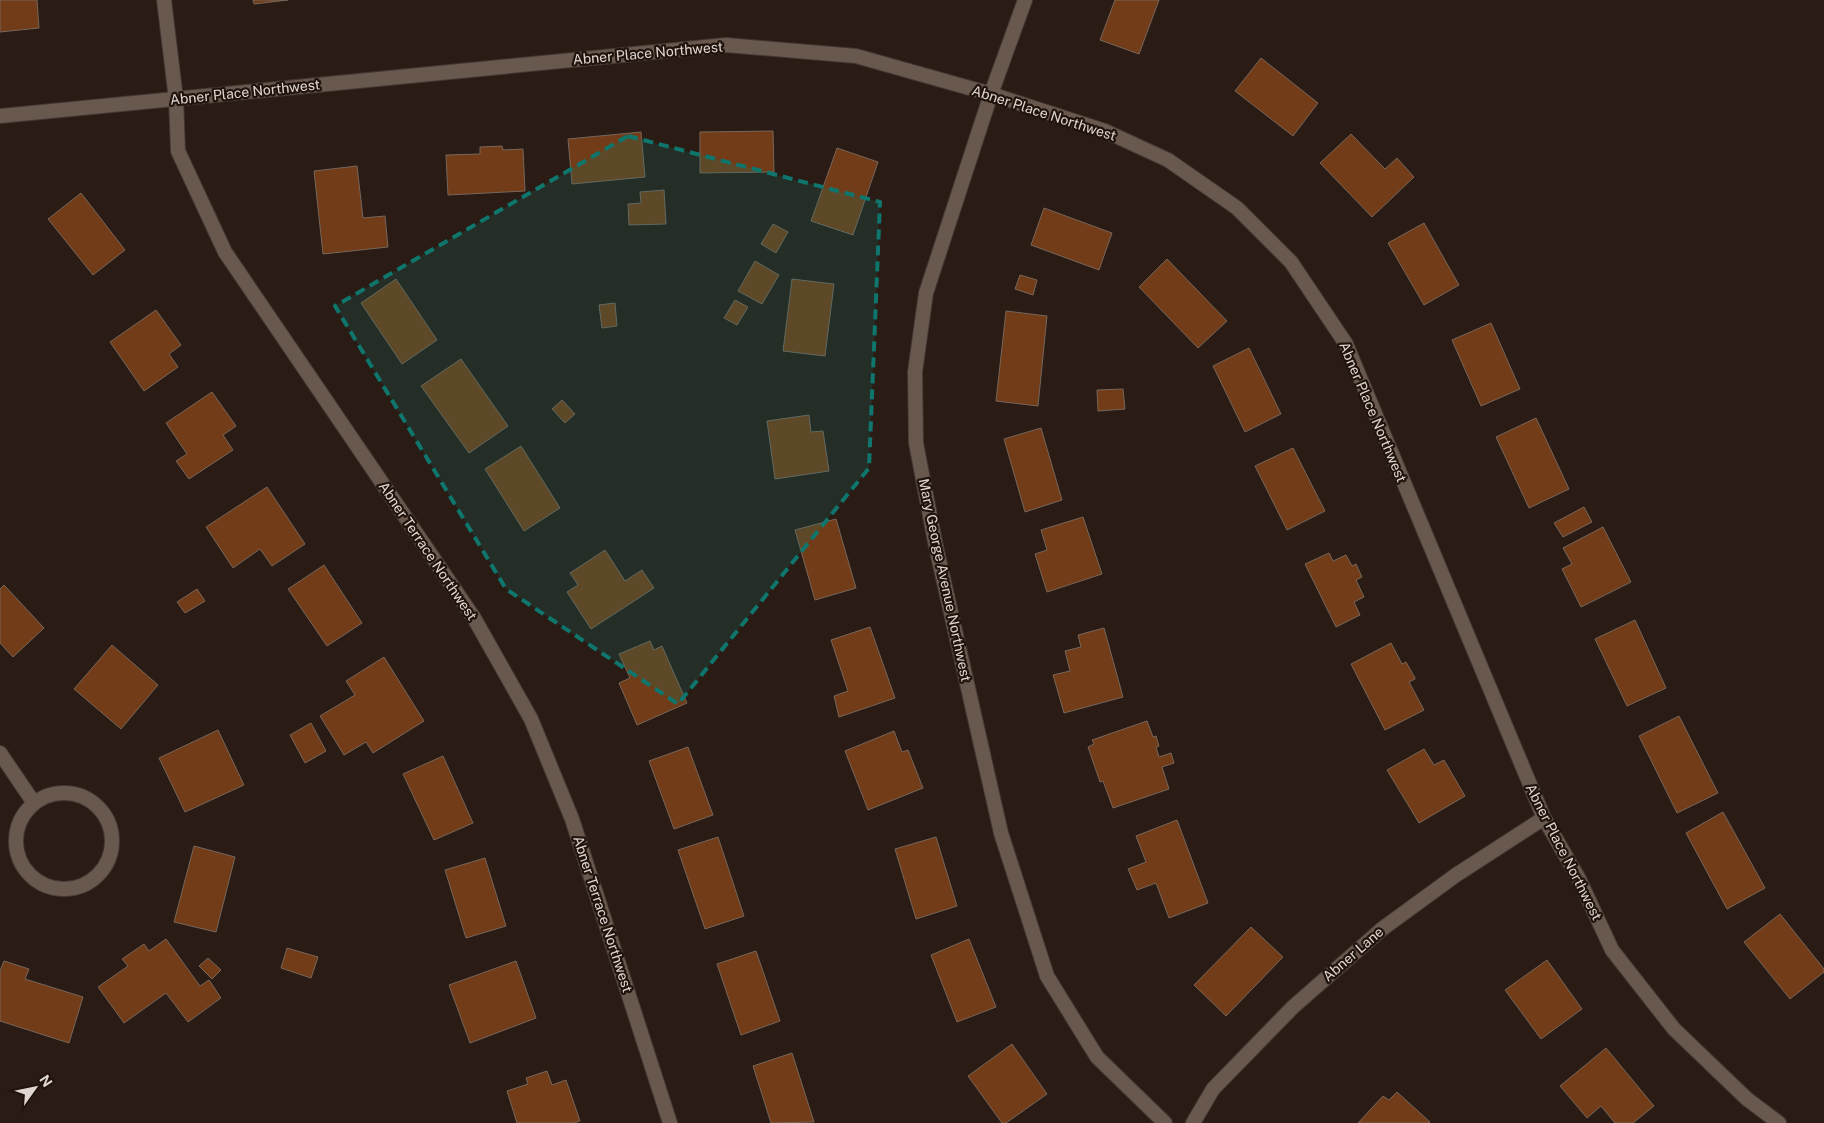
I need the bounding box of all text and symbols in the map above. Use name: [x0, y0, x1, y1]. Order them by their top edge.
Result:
street label: Abner Place Northwest: [572, 38, 724, 68]
street label: Abner Place Northwest: [169, 76, 321, 108]
street label: Abner Place Northwest: [970, 82, 1118, 144]
street label: Abner Place Northwest: [1336, 339, 1410, 485]
street label: Mary George Avenue Northwest: [916, 477, 974, 683]
street label: Abner Terrace Northwest: [376, 479, 480, 623]
street label: Abner Place Northwest: [1523, 781, 1605, 923]
street label: Abner Terrace Northwest: [570, 834, 636, 994]
street label: Abner Lane: [1320, 923, 1387, 985]
north arrow: [10, 1063, 60, 1113]
text: N: [36, 1072, 56, 1090]

